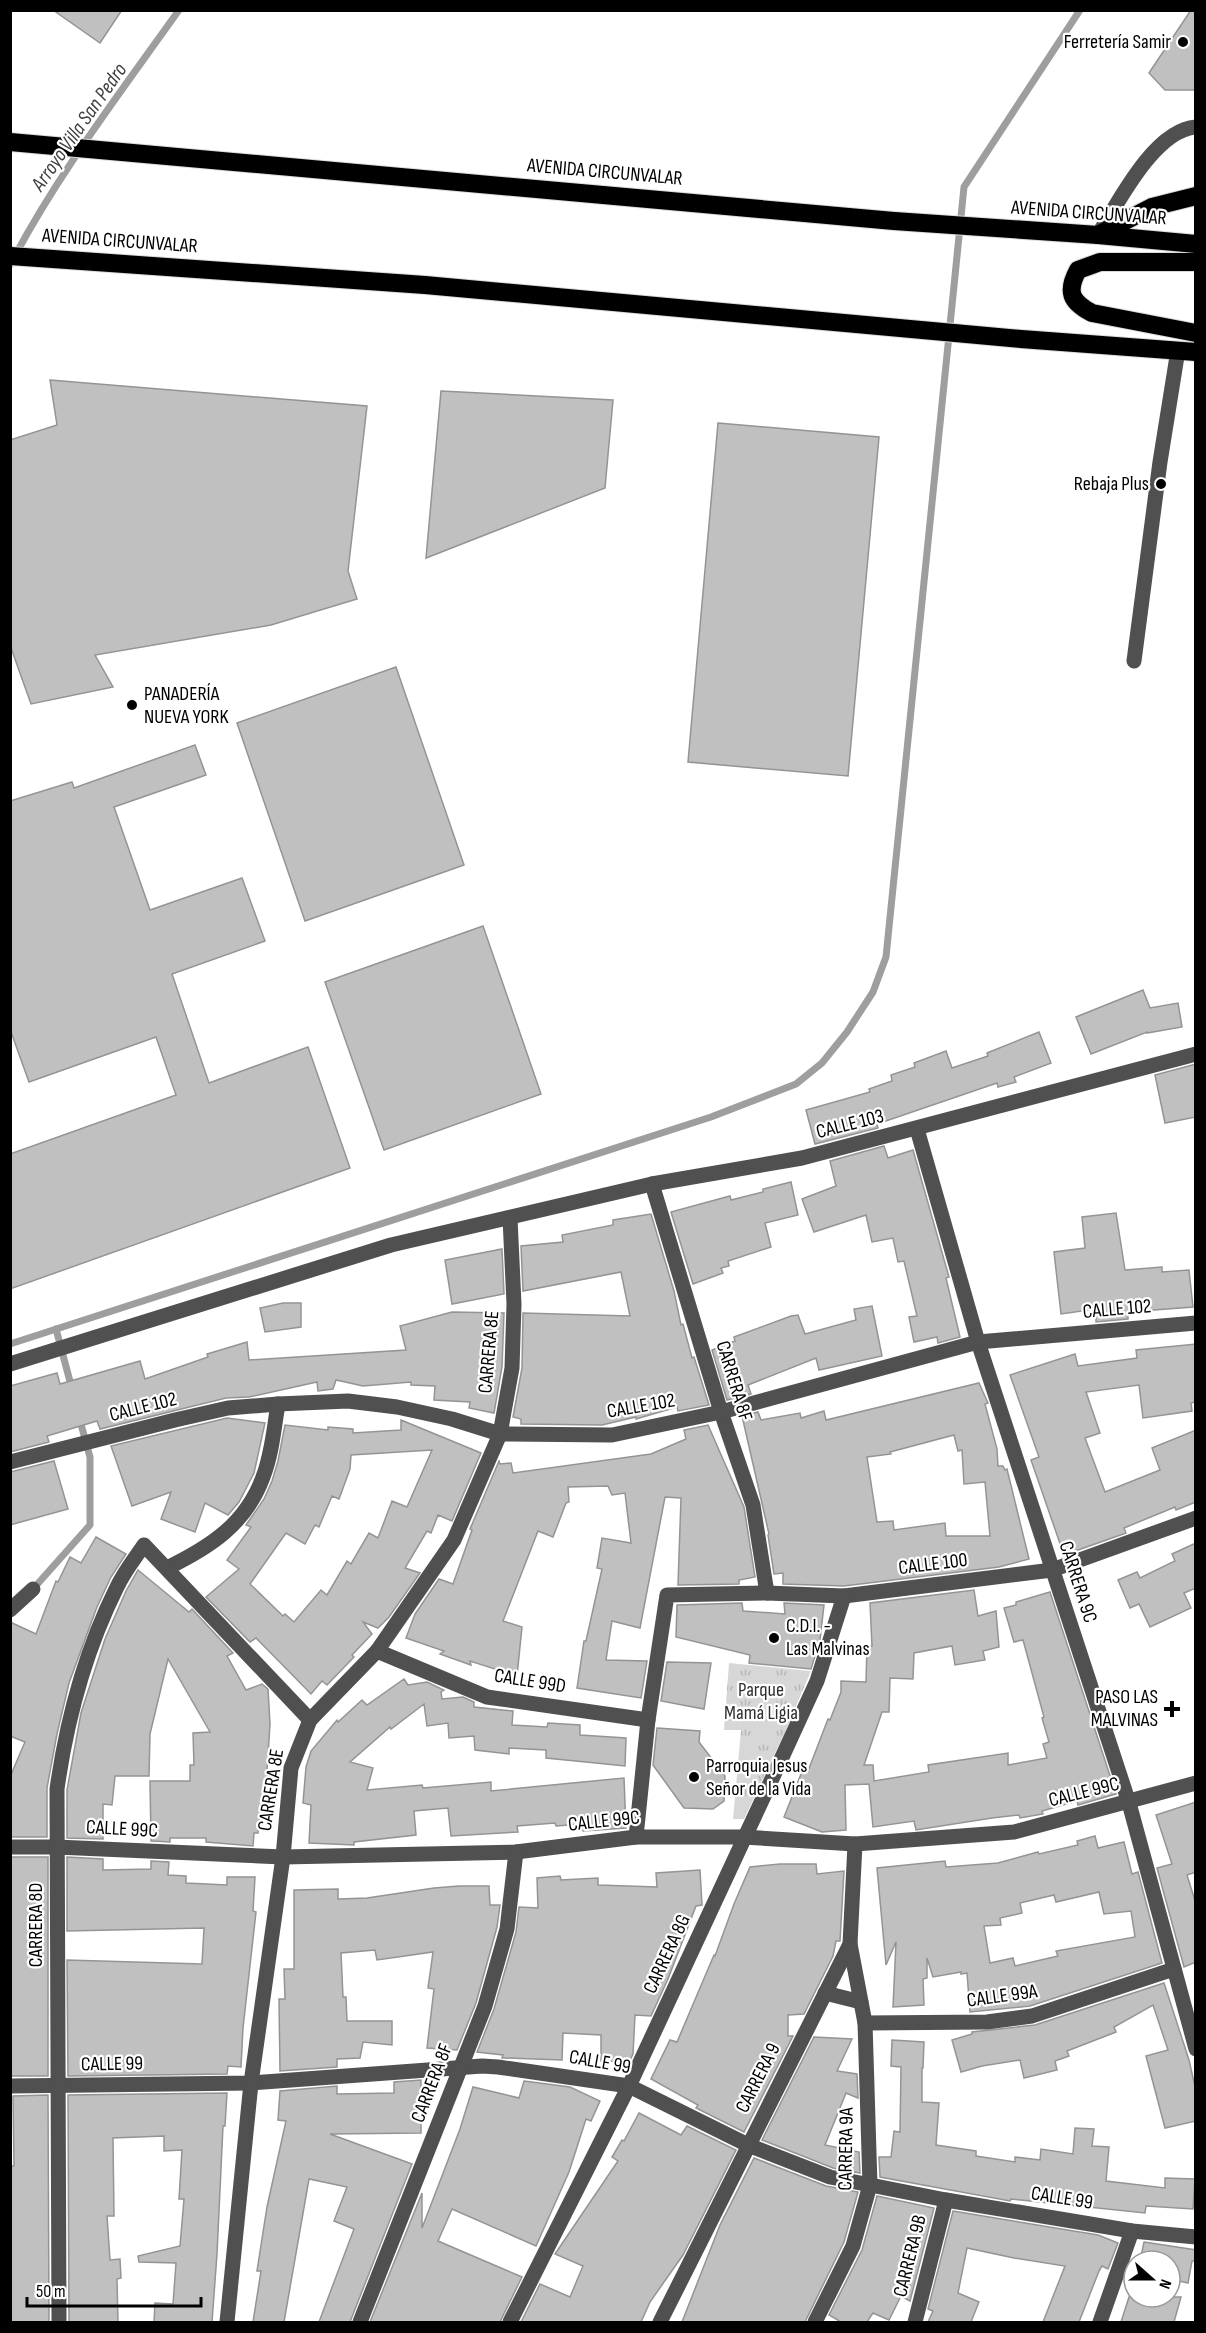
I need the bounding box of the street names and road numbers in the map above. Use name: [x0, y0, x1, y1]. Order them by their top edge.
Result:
street label: AVENIDA CIRCUNVALAR: [525, 153, 684, 191]
street label: AVENIDA CIRCUNVALAR: [1009, 196, 1168, 230]
street label: AVENIDA CIRCUNVALAR: [40, 224, 199, 258]
street label: CALLE 103: [814, 1104, 886, 1144]
street label: CALLE 102: [1082, 1294, 1152, 1324]
street label: CARRERA 8E: [473, 1310, 505, 1394]
street label: CARRERA 8F: [710, 1338, 758, 1424]
street label: CALLE 102: [107, 1387, 179, 1427]
street label: CALLE 102: [605, 1388, 677, 1424]
street label: CARRERA 9C: [1054, 1538, 1102, 1626]
street label: CALLE 100: [897, 1548, 969, 1580]
street label: CALLE 99D: [493, 1664, 567, 1698]
street label: CARRERA 8E: [253, 1747, 289, 1833]
street label: CALLE 99C: [1046, 1772, 1122, 1812]
street label: CALLE 99C: [567, 1805, 641, 1837]
street label: CALLE 99C: [85, 1815, 159, 1843]
street label: CARRERA 8D: [24, 1883, 48, 1967]
street label: CARRERA 8G: [638, 1911, 696, 1997]
street label: CALLE 99A: [965, 1979, 1039, 2013]
street label: CARRERA 9: [730, 2039, 786, 2117]
street label: CARRERA 8F: [406, 2040, 458, 2126]
street label: CALLE 99: [567, 2045, 633, 2079]
street label: CALLE 99: [81, 2051, 143, 2077]
street label: CARRERA 9A: [833, 2107, 859, 2191]
street label: CALLE 99: [1029, 2181, 1095, 2215]
street label: CARRERA 9B: [888, 2212, 932, 2299]

